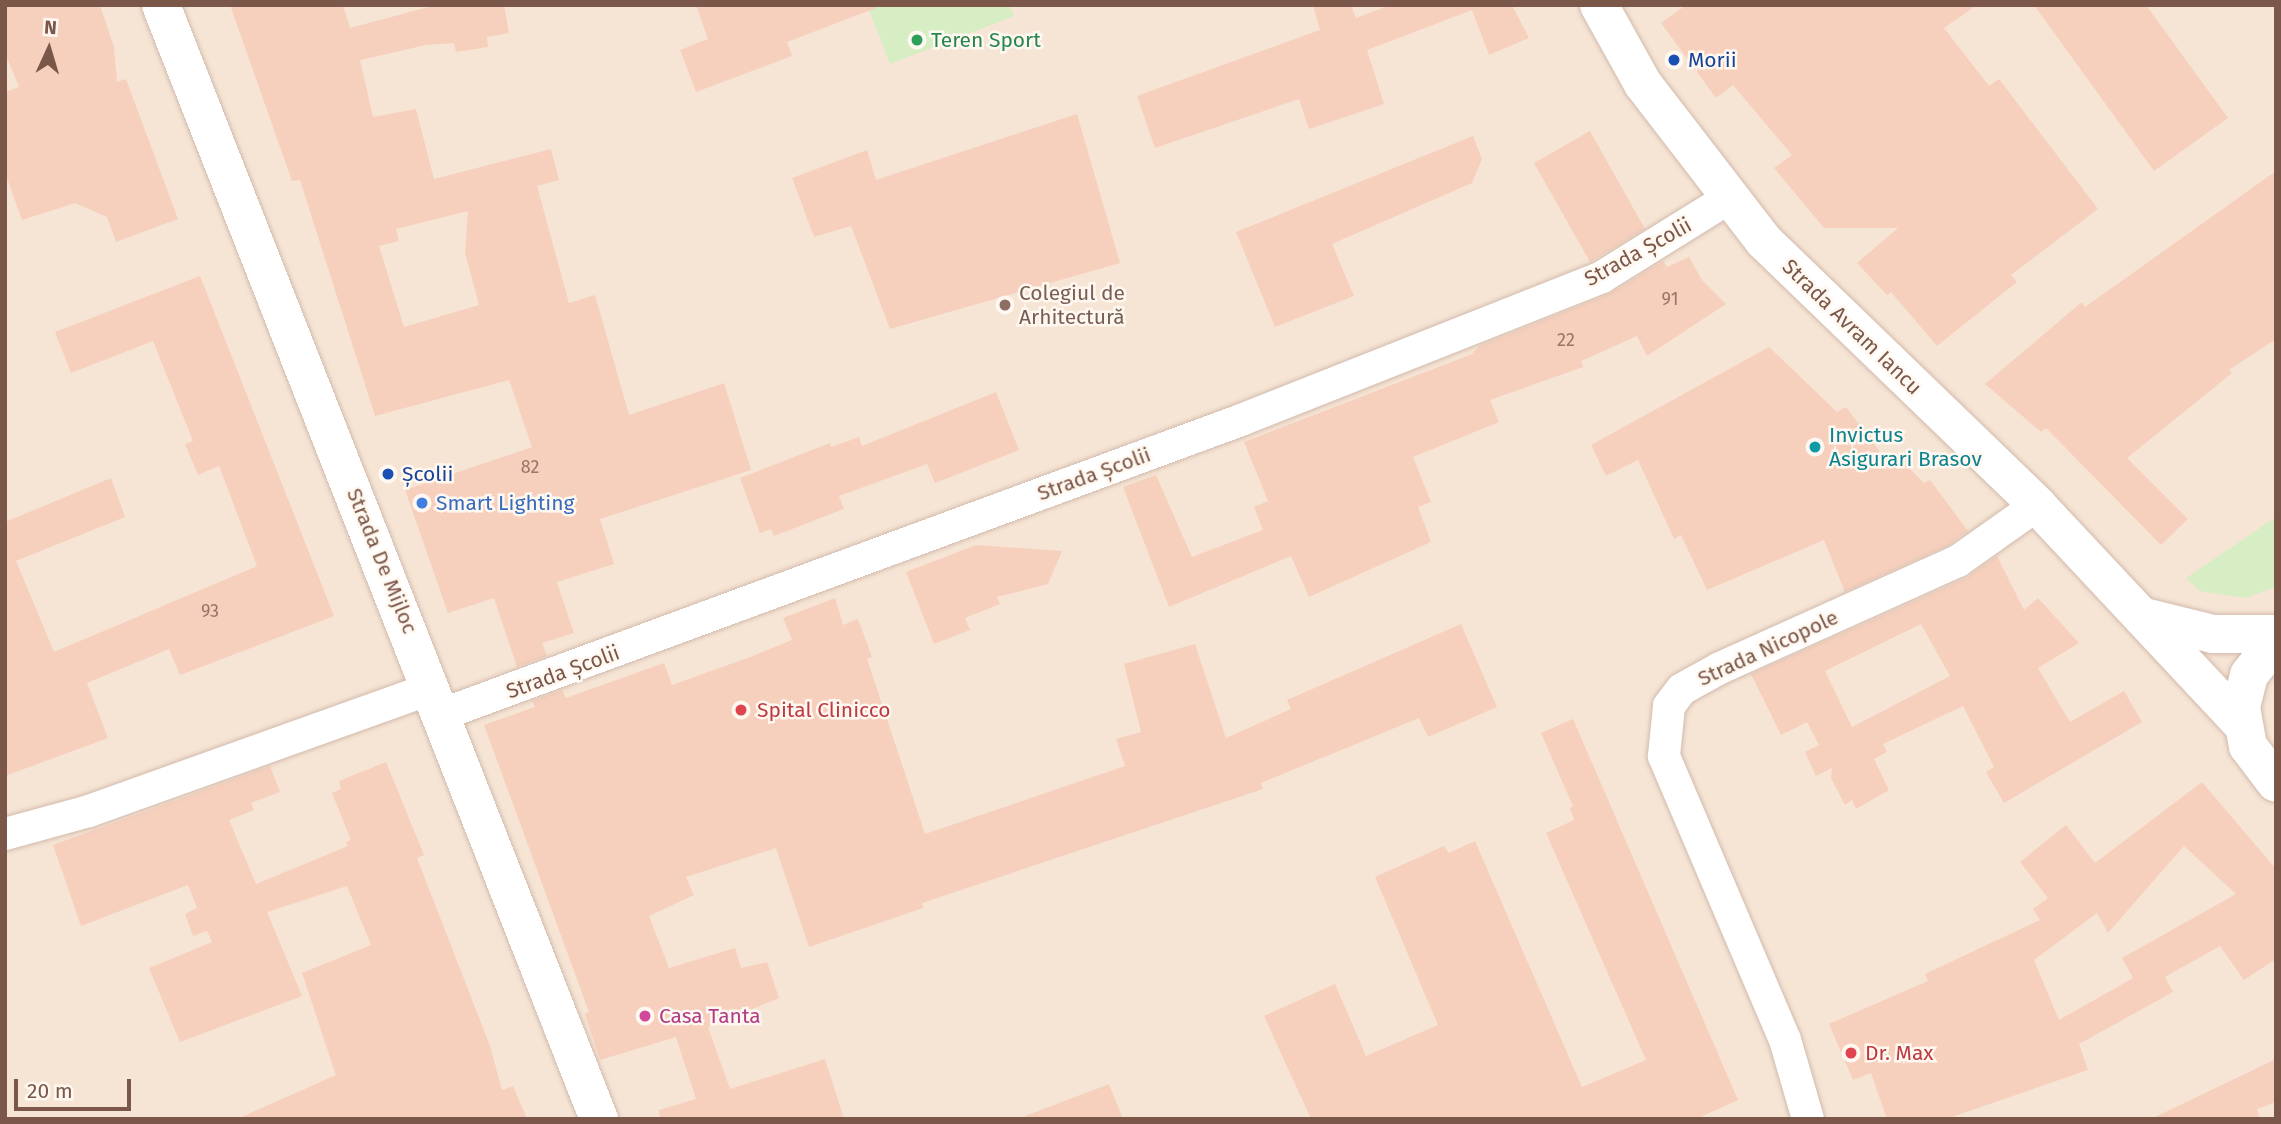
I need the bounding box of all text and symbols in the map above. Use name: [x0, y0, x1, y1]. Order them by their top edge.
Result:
north arrow: [14, 14, 84, 84]
text: N: [43, 16, 58, 39]
place label: Teren Sport: [931, 27, 1041, 53]
marker: Teren Sport: [909, 32, 925, 48]
place label: Morii: [1688, 47, 1737, 73]
marker: Morii: [1666, 52, 1682, 68]
street label: Strada Școlii: [1580, 212, 1696, 292]
street label: Strada Avram Iancu: [1777, 254, 1927, 400]
place label: Colegiul de Arhitectură: [1019, 280, 1125, 330]
house number: 91: [1662, 288, 1678, 310]
marker: Colegiul de Arhitectură: [997, 297, 1013, 313]
house number: 22: [1557, 329, 1575, 351]
place label: Invictus Asigurari Brasov: [1829, 422, 1982, 472]
marker: Invictus Asigurari Brasov: [1807, 439, 1823, 455]
street label: Strada Școlii: [1034, 442, 1154, 506]
house number: 82: [521, 456, 539, 478]
place label: Școlii: [402, 461, 453, 487]
marker: Școlii: [380, 466, 396, 482]
street label: Strada De Mijloc: [341, 485, 423, 637]
place label: Smart Lighting: [436, 490, 574, 516]
marker: Smart Lighting: [414, 495, 430, 511]
house number: 93: [201, 600, 219, 622]
street label: Strada Nicopole: [1694, 605, 1842, 691]
street label: Strada Școlii: [503, 640, 623, 704]
place label: Spital Clinicco: [757, 697, 891, 723]
marker: Spital Clinicco: [731, 700, 751, 720]
place label: Casa Tanta: [659, 1003, 761, 1029]
marker: Casa Tanta: [637, 1008, 653, 1024]
place label: Dr. Max: [1865, 1040, 1934, 1066]
marker: Dr. Max: [1843, 1045, 1859, 1061]
scale bar: [18, 1064, 135, 1108]
text: 20 m: [27, 1078, 73, 1104]

